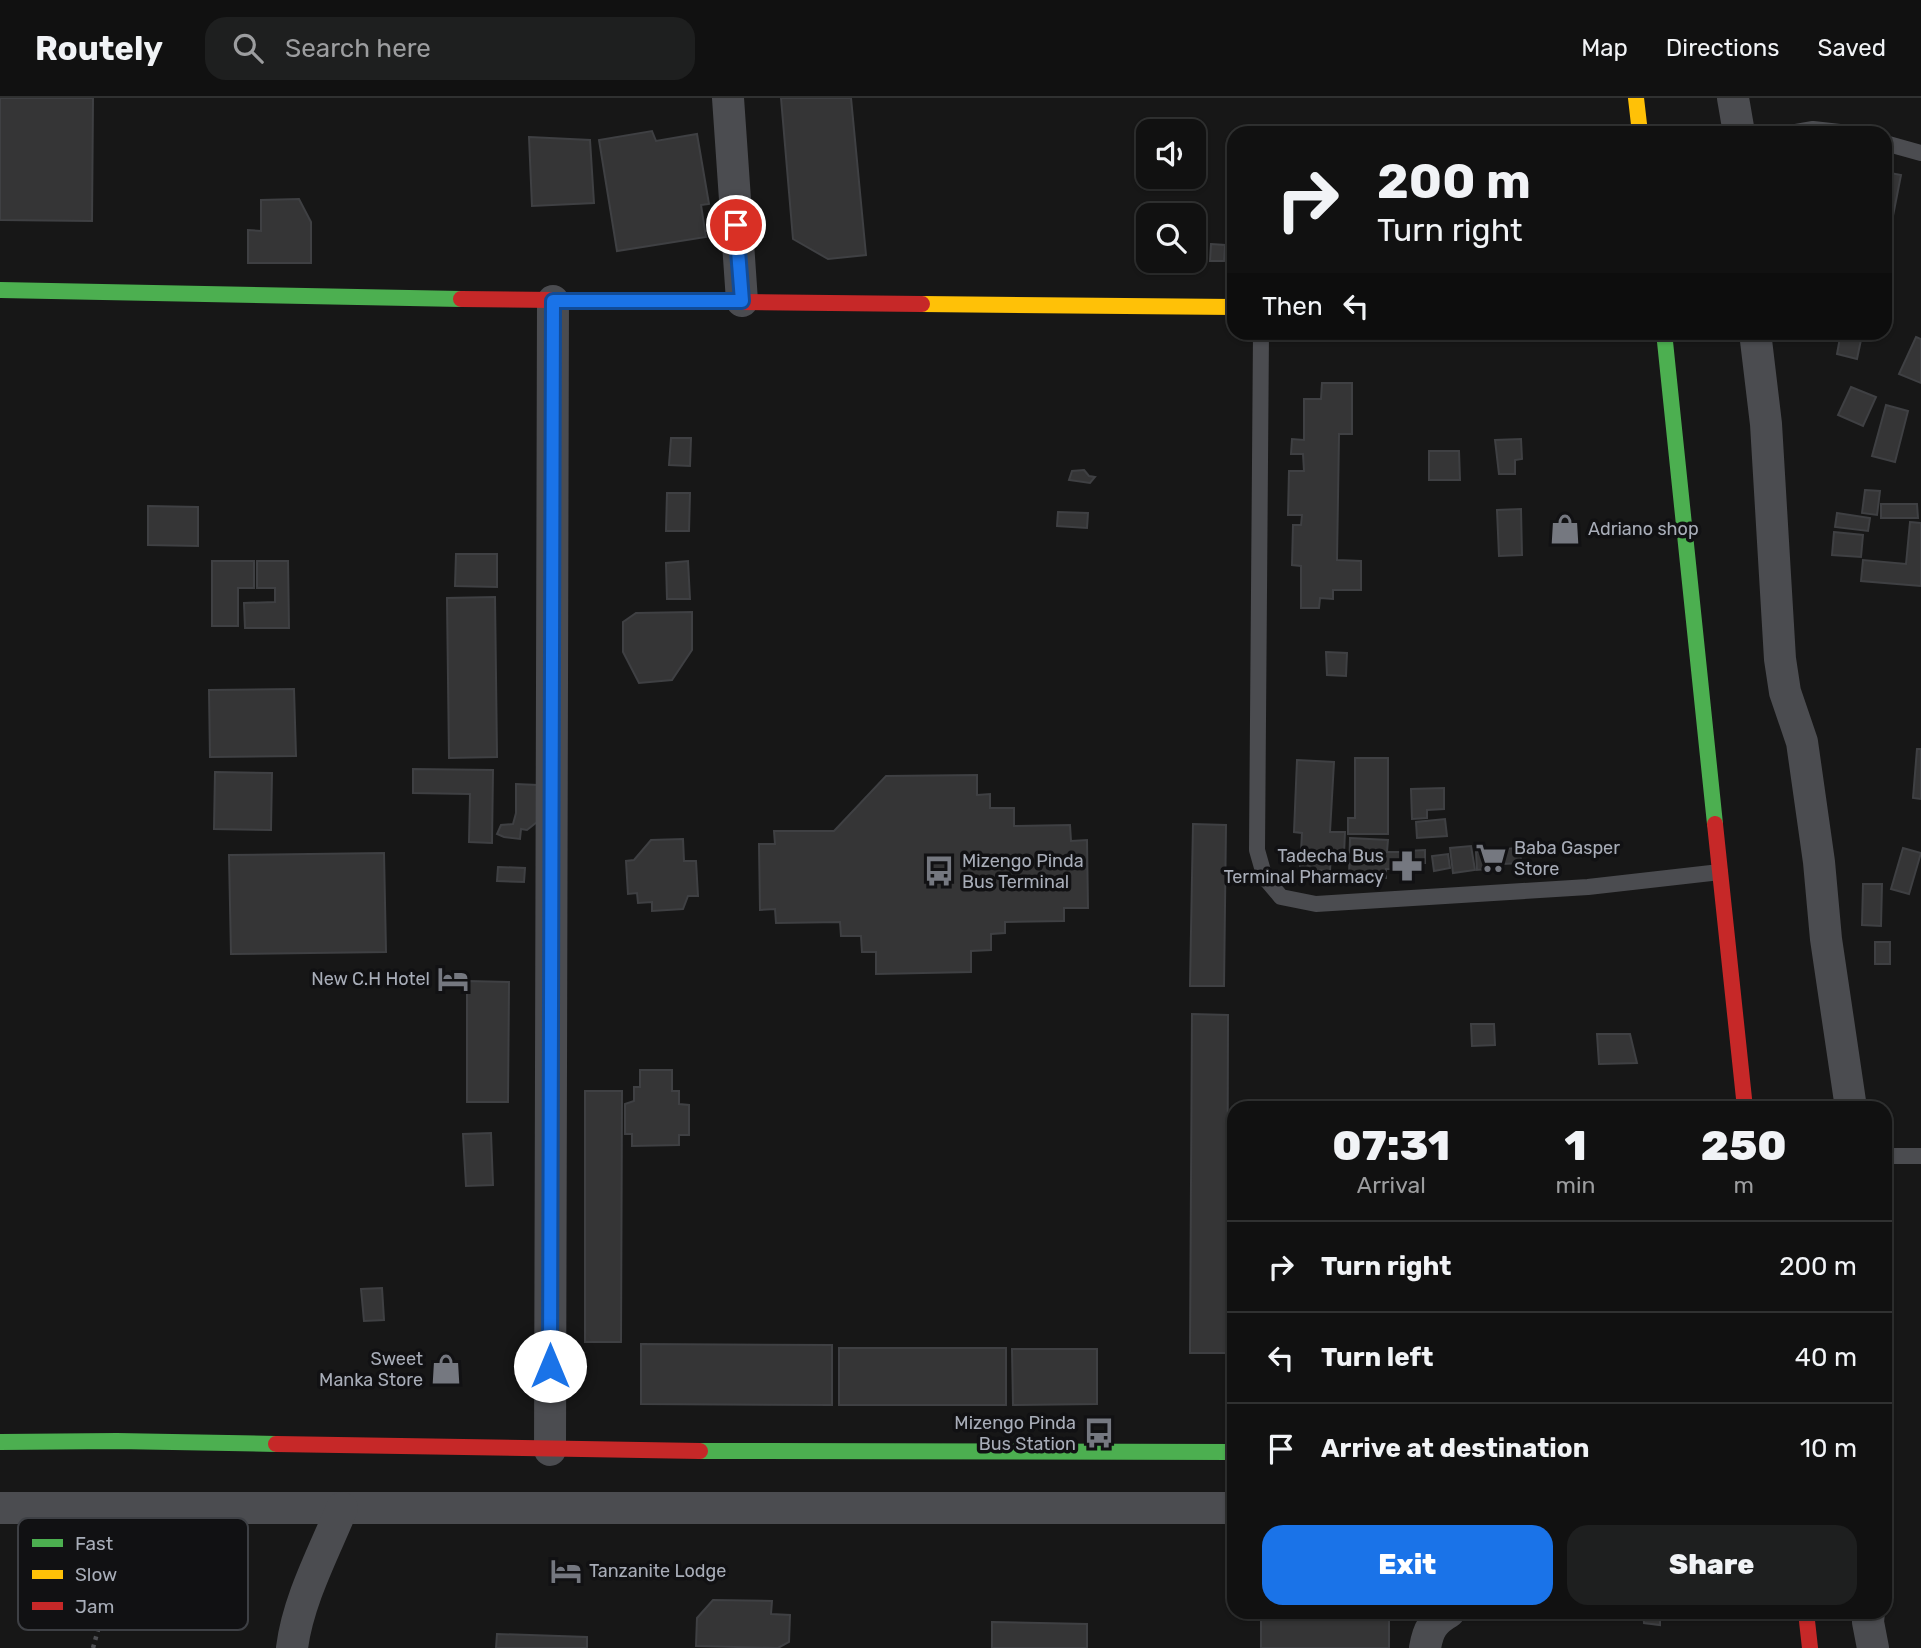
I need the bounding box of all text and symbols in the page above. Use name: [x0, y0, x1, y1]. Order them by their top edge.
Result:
search box: [205, 17, 695, 80]
text: Routely: [35, 29, 163, 68]
icon: search: [229, 29, 267, 67]
text: Search here: [285, 33, 431, 64]
text: Map: [1581, 34, 1628, 62]
text: Directions: [1666, 34, 1779, 62]
text: Saved: [1817, 34, 1886, 62]
map controls: [1136, 119, 1206, 273]
button: sound: [1136, 119, 1206, 189]
text: 200 m: [1377, 152, 1531, 210]
icon: right: [1262, 154, 1353, 245]
pin: [706, 195, 766, 255]
button: search: [1136, 203, 1206, 273]
icon: arrive: [717, 206, 755, 244]
text: Turn right: [1377, 211, 1522, 249]
icon: left: [1337, 287, 1375, 325]
text: Then: [1262, 291, 1323, 322]
shop icon: Adriano shop: [1548, 512, 1582, 546]
place label: Adriano shop: [1588, 518, 1699, 540]
place label: Baba Gasper Store: [1514, 837, 1620, 880]
supermarket icon: Baba Gasper Store: [1474, 841, 1508, 875]
place label: Tadecha Bus Terminal Pharmacy: [1224, 845, 1384, 888]
pharmacy icon: Tadecha Bus Terminal Pharmacy: [1390, 849, 1424, 883]
place label: Mizengo Pinda Bus Terminal: [962, 850, 1084, 893]
bus stop icon: Mizengo Pinda Bus Terminal: [922, 854, 956, 888]
hotel icon: New C.H Hotel: [436, 962, 470, 996]
place label: New C.H Hotel: [311, 968, 430, 990]
text: 07:31: [1332, 1121, 1450, 1171]
text: 1: [1564, 1121, 1587, 1171]
text: 250: [1701, 1121, 1787, 1171]
text: Arrival: [1357, 1171, 1426, 1199]
text: min: [1555, 1171, 1595, 1199]
text: m: [1733, 1171, 1754, 1199]
icon: right: [1262, 1248, 1300, 1286]
text: Turn right: [1321, 1251, 1451, 1282]
text: 200 m: [1779, 1251, 1857, 1282]
position arrow: [513, 1329, 587, 1403]
icon: left: [1262, 1339, 1300, 1377]
text: Turn left: [1321, 1342, 1433, 1373]
text: 40 m: [1795, 1342, 1857, 1373]
place label: Sweet Manka Store: [319, 1348, 423, 1391]
shop icon: Sweet Manka Store: [429, 1352, 463, 1386]
place label: Mizengo Pinda Bus Station: [954, 1412, 1076, 1455]
bus stop icon: Mizengo Pinda Bus Station: [1082, 1416, 1116, 1450]
icon: arrive: [1262, 1430, 1300, 1468]
text: Arrive at destination: [1321, 1433, 1589, 1464]
text: 10 m: [1800, 1433, 1857, 1464]
legend: [18, 1518, 248, 1630]
button: Exit: [1262, 1525, 1553, 1605]
button: Share: [1567, 1525, 1857, 1605]
text: Fast: [75, 1532, 114, 1555]
hotel icon: Tanzanite Lodge: [549, 1554, 583, 1588]
place label: Tanzanite Lodge: [589, 1560, 726, 1582]
text: Slow: [75, 1563, 117, 1586]
text: Jam: [75, 1595, 114, 1618]

